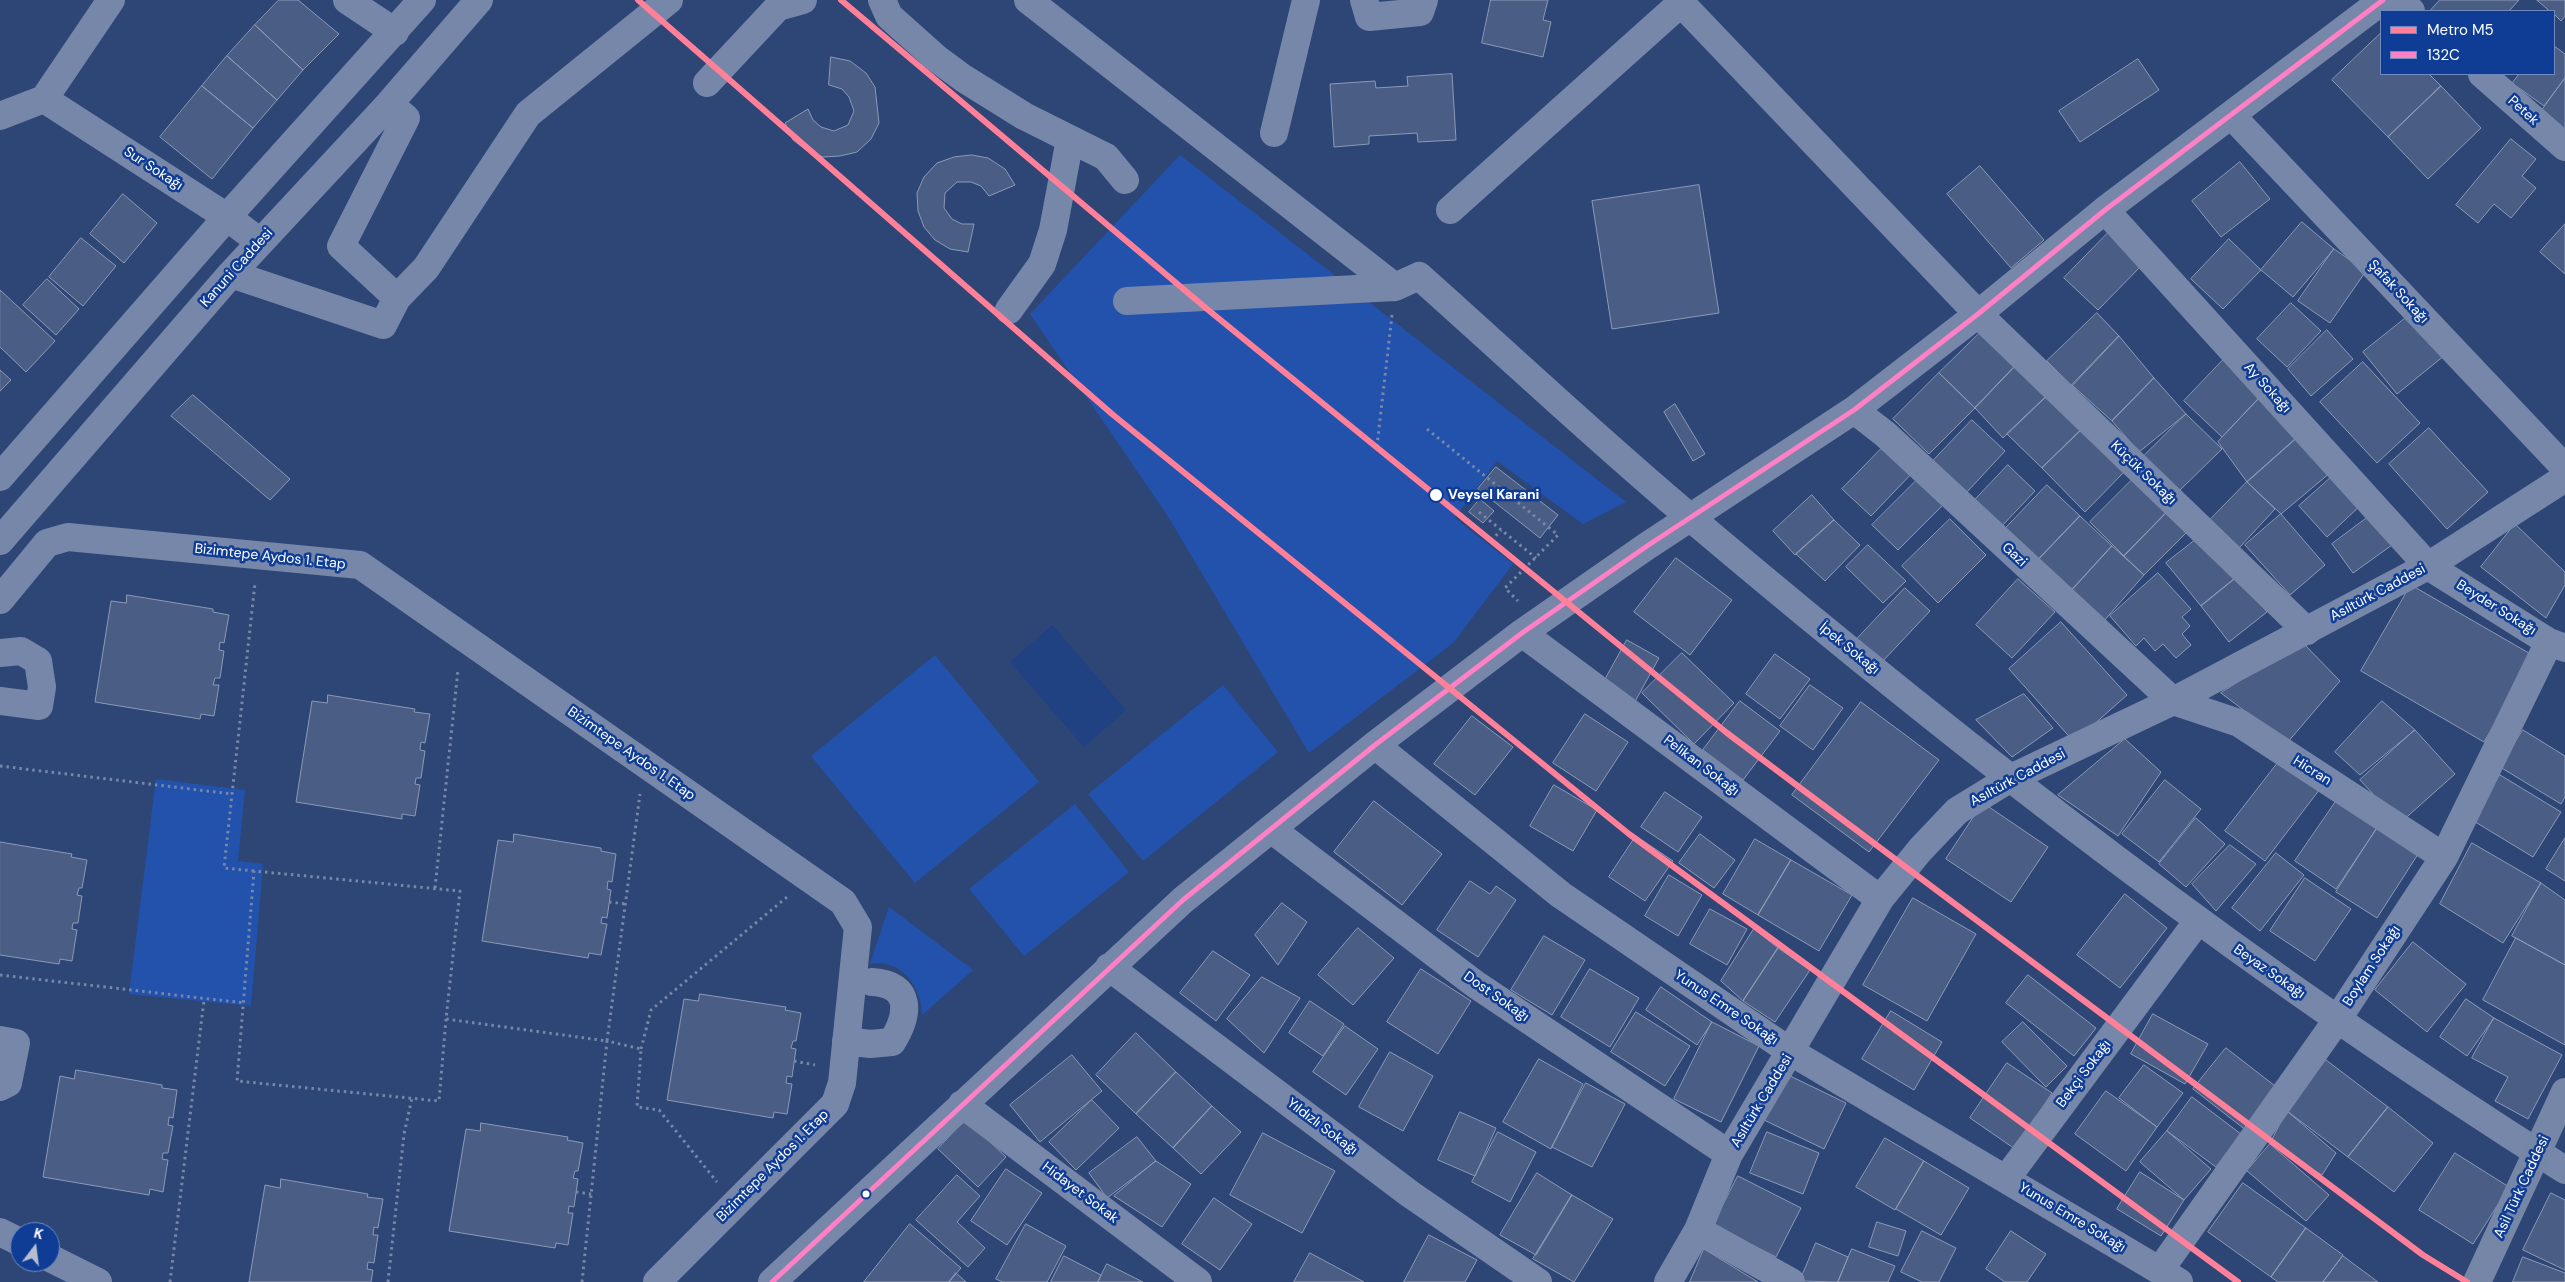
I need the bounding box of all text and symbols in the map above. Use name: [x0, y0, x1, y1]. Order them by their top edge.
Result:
legend: [2380, 10, 2555, 75]
text: Metro M5: [2427, 20, 2494, 40]
text: 132C: [2427, 45, 2460, 65]
street label: Petek: [2504, 93, 2542, 129]
street label: Sur Sokağı: [120, 144, 186, 194]
street label: Kanuni Caddesi: [197, 225, 277, 311]
street label: Şafak Sokağı: [2364, 257, 2432, 327]
street label: Ay Sokağı: [2240, 359, 2294, 417]
street label: Küçük Sokağı: [2107, 438, 2179, 508]
marker: Veysel Karani: [1428, 487, 1444, 503]
place label: Veysel Karani: [1448, 487, 1539, 503]
street label: Gazi: [1998, 539, 2030, 571]
street label: Bizimtepe Aydos 1. Etap: [194, 541, 346, 573]
street label: Asıltürk Caddesi: [2327, 561, 2429, 625]
street label: Beyder Sokağı: [2453, 577, 2539, 639]
street label: İpek Sokağı: [1815, 620, 1883, 678]
street label: Bizimtepe Aydos 1. Etap: [564, 704, 698, 804]
street label: Pelikan Sokağı: [1660, 732, 1742, 800]
street label: Asıltürk Caddesi: [1967, 746, 2069, 810]
street label: Hicran: [2290, 753, 2334, 789]
street label: Boylam Sokağı: [2340, 922, 2404, 1010]
street label: Beyaz Sokağı: [2230, 941, 2308, 1003]
street label: Yunus Emre Sokağı: [1671, 967, 1781, 1049]
street label: Dost Sokağı: [1460, 968, 1532, 1026]
street label: Bekçi Sokağı: [2053, 1037, 2115, 1111]
street label: Asıltürk Caddesi: [1728, 1051, 1796, 1151]
street label: Yıldızlı Sokağı: [1283, 1095, 1361, 1159]
street label: Bizimtepe Aydos 1. Etap: [713, 1106, 833, 1226]
street label: Asil Türk Caddesi: [2491, 1133, 2553, 1241]
street label: Hidayet Sokak: [1039, 1159, 1121, 1227]
street label: Yunus Emre Sokağı: [2016, 1180, 2128, 1256]
unlabelled marker: [861, 1189, 871, 1199]
north arrow: [10, 1222, 60, 1272]
text: K: [32, 1224, 45, 1243]

